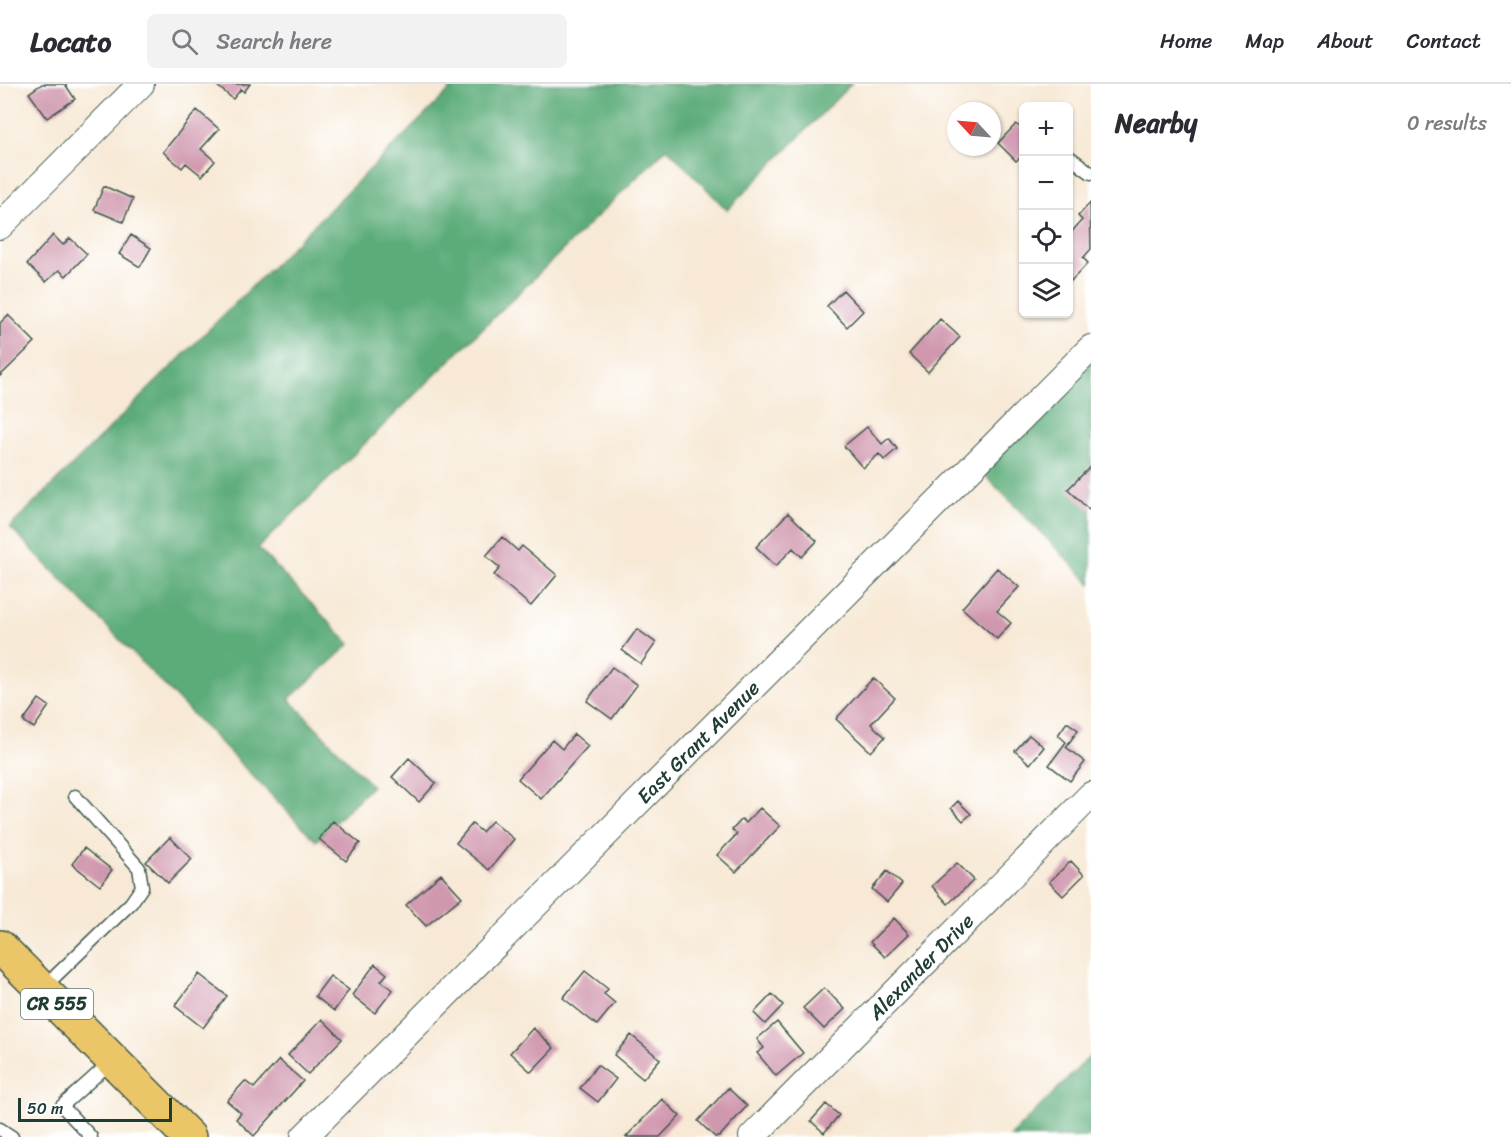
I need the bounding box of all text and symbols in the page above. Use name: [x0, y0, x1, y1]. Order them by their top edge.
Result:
search box: [147, 14, 567, 68]
text: Locato: [30, 17, 111, 66]
text: Search here: [216, 22, 332, 61]
text: Home: [1160, 22, 1212, 60]
text: Map: [1245, 22, 1284, 60]
text: About: [1317, 22, 1374, 60]
text: Contact: [1407, 22, 1481, 60]
icon: search: [168, 25, 201, 58]
text: Nearby: [1115, 100, 1197, 146]
north arrow: [947, 102, 1001, 156]
map controls: [1019, 102, 1073, 318]
button: +: [1019, 102, 1073, 156]
text: 0 results: [1407, 106, 1487, 141]
button: −: [1019, 156, 1073, 210]
button: locate: [1019, 210, 1073, 264]
button: layers: [1019, 264, 1073, 318]
street label: East Grant Avenue: [628, 672, 769, 813]
street label: Alexander Drive: [859, 905, 983, 1029]
road number: CR 555: [21, 989, 93, 1019]
text: 50 m: [27, 1094, 63, 1123]
scale bar: [18, 1095, 172, 1122]

